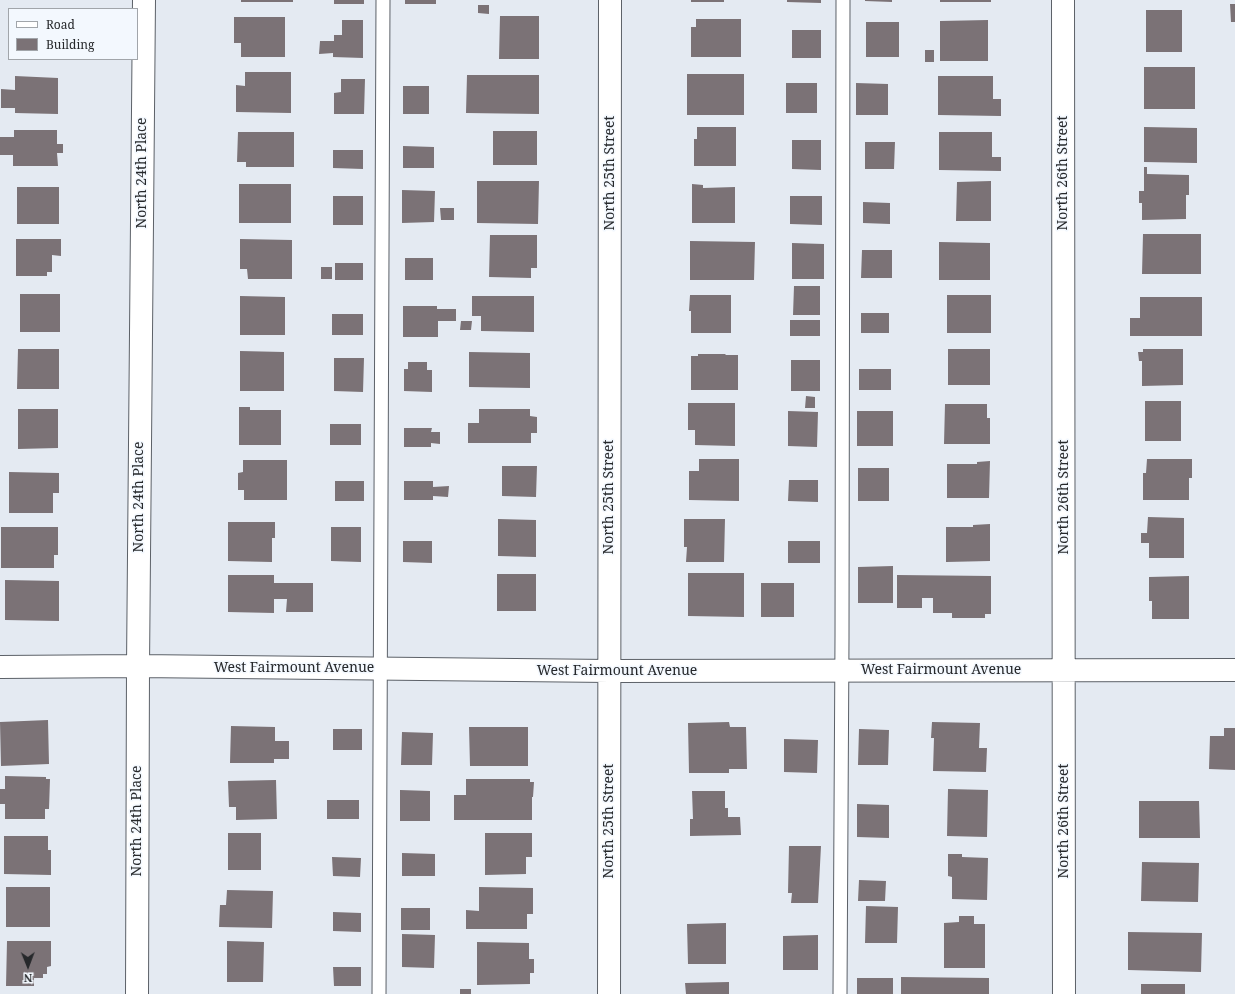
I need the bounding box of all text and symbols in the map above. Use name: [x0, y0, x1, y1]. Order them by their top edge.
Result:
legend: [8, 8, 138, 60]
text: Road: [46, 16, 75, 33]
text: Building: [46, 36, 94, 53]
street label: North 25th Street: [602, 116, 618, 230]
street label: North 26th Street: [1055, 116, 1071, 230]
street label: North 24th Place: [134, 118, 150, 228]
street label: North 25th Street: [601, 440, 617, 554]
street label: North 26th Street: [1056, 440, 1072, 554]
street label: North 24th Place: [131, 442, 147, 552]
street label: West Fairmount Avenue: [214, 660, 374, 676]
street label: West Fairmount Avenue: [861, 662, 1021, 678]
street label: West Fairmount Avenue: [537, 663, 697, 679]
street label: North 25th Street: [601, 764, 617, 878]
street label: North 26th Street: [1056, 764, 1072, 878]
street label: North 24th Place: [129, 766, 145, 876]
north arrow: [8, 946, 48, 986]
text: N: [24, 971, 33, 986]

